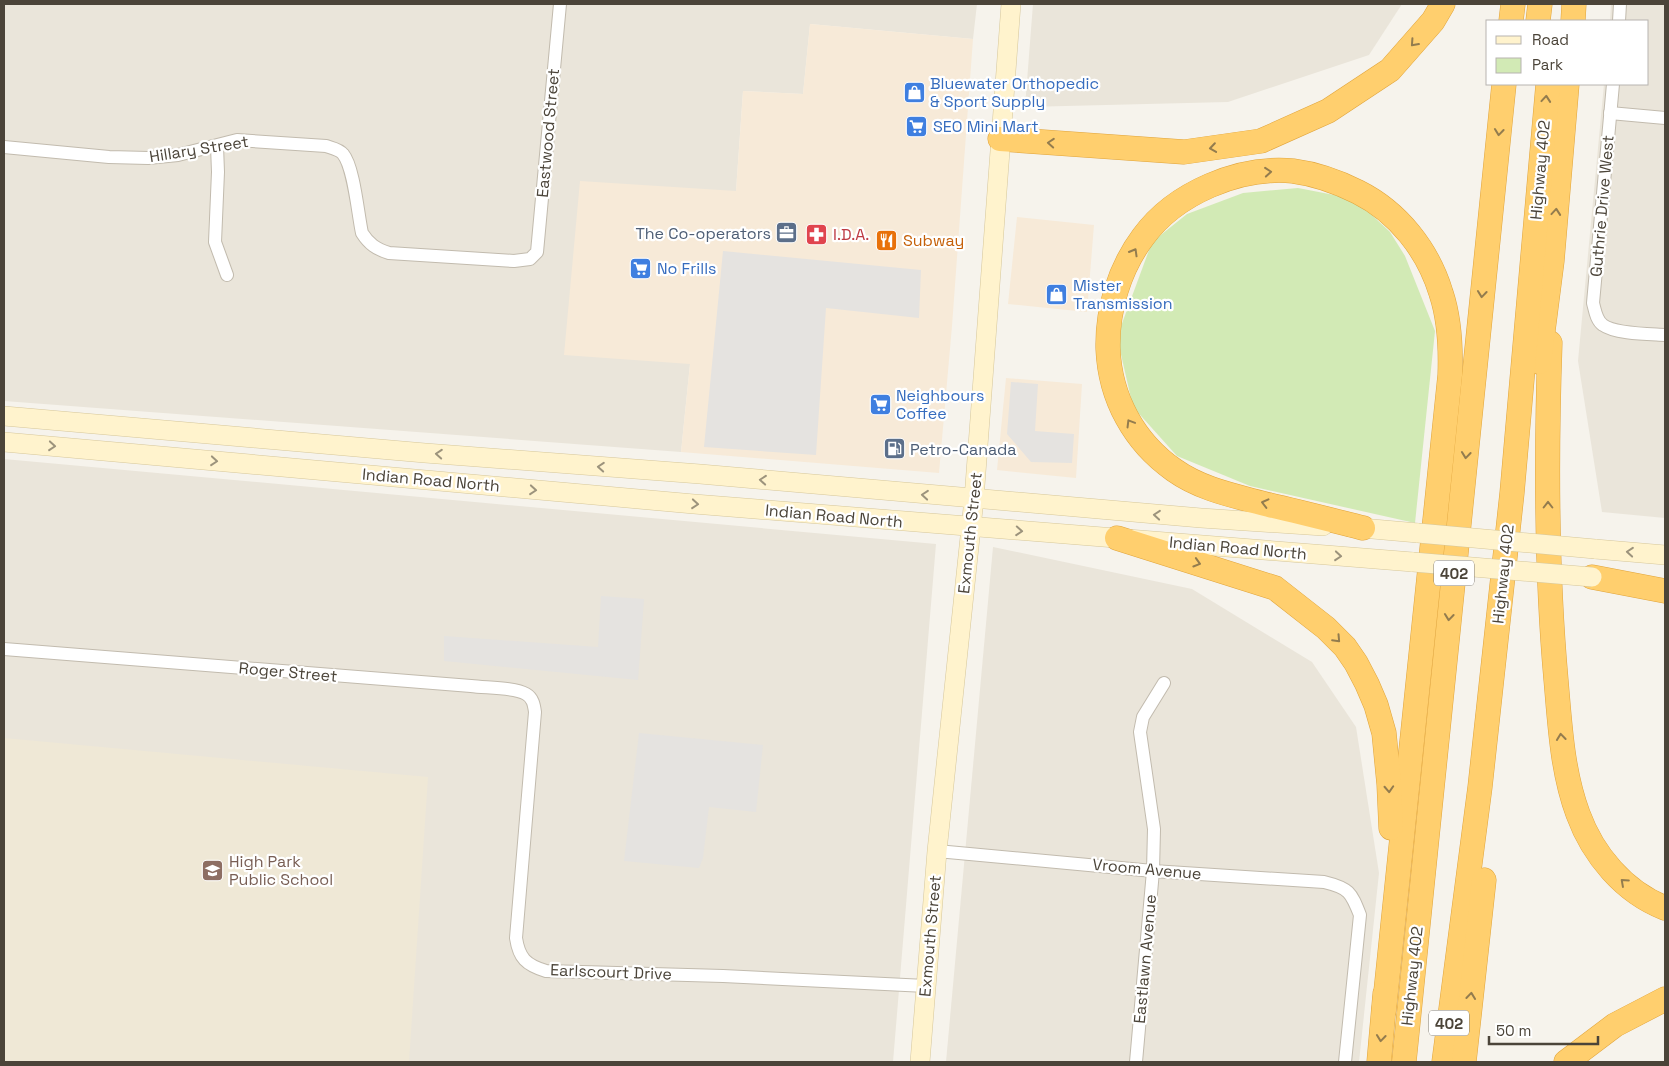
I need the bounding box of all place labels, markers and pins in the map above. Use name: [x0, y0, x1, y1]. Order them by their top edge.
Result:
place label: Bluewater Orthopedic & Sport Supply: [930, 73, 1099, 112]
shop icon: Bluewater Orthopedic & Sport Supply: [902, 80, 926, 104]
supermarket icon: SEO Mini Mart: [905, 114, 929, 138]
place label: SEO Mini Mart: [933, 116, 1039, 137]
office icon: The Co-operators: [775, 221, 799, 245]
pharmacy icon: I.D.A.: [805, 222, 829, 246]
place label: The Co-operators: [635, 223, 771, 244]
place label: I.D.A.: [833, 224, 869, 245]
restaurant icon: Subway: [875, 228, 899, 252]
place label: Subway: [903, 230, 964, 251]
supermarket icon: No Frills: [629, 256, 653, 280]
place label: No Frills: [657, 258, 717, 279]
place label: Mister Transmission: [1073, 275, 1173, 314]
shop icon: Mister Transmission: [1045, 282, 1069, 306]
place label: Neighbours Coffee: [896, 385, 984, 424]
supermarket icon: Neighbours Coffee: [868, 392, 892, 416]
fuel station icon: Petro-Canada: [882, 437, 906, 461]
place label: Petro-Canada: [910, 439, 1017, 460]
place label: High Park Public School: [229, 851, 333, 890]
school or university icon: High Park Public School: [201, 858, 225, 882]

